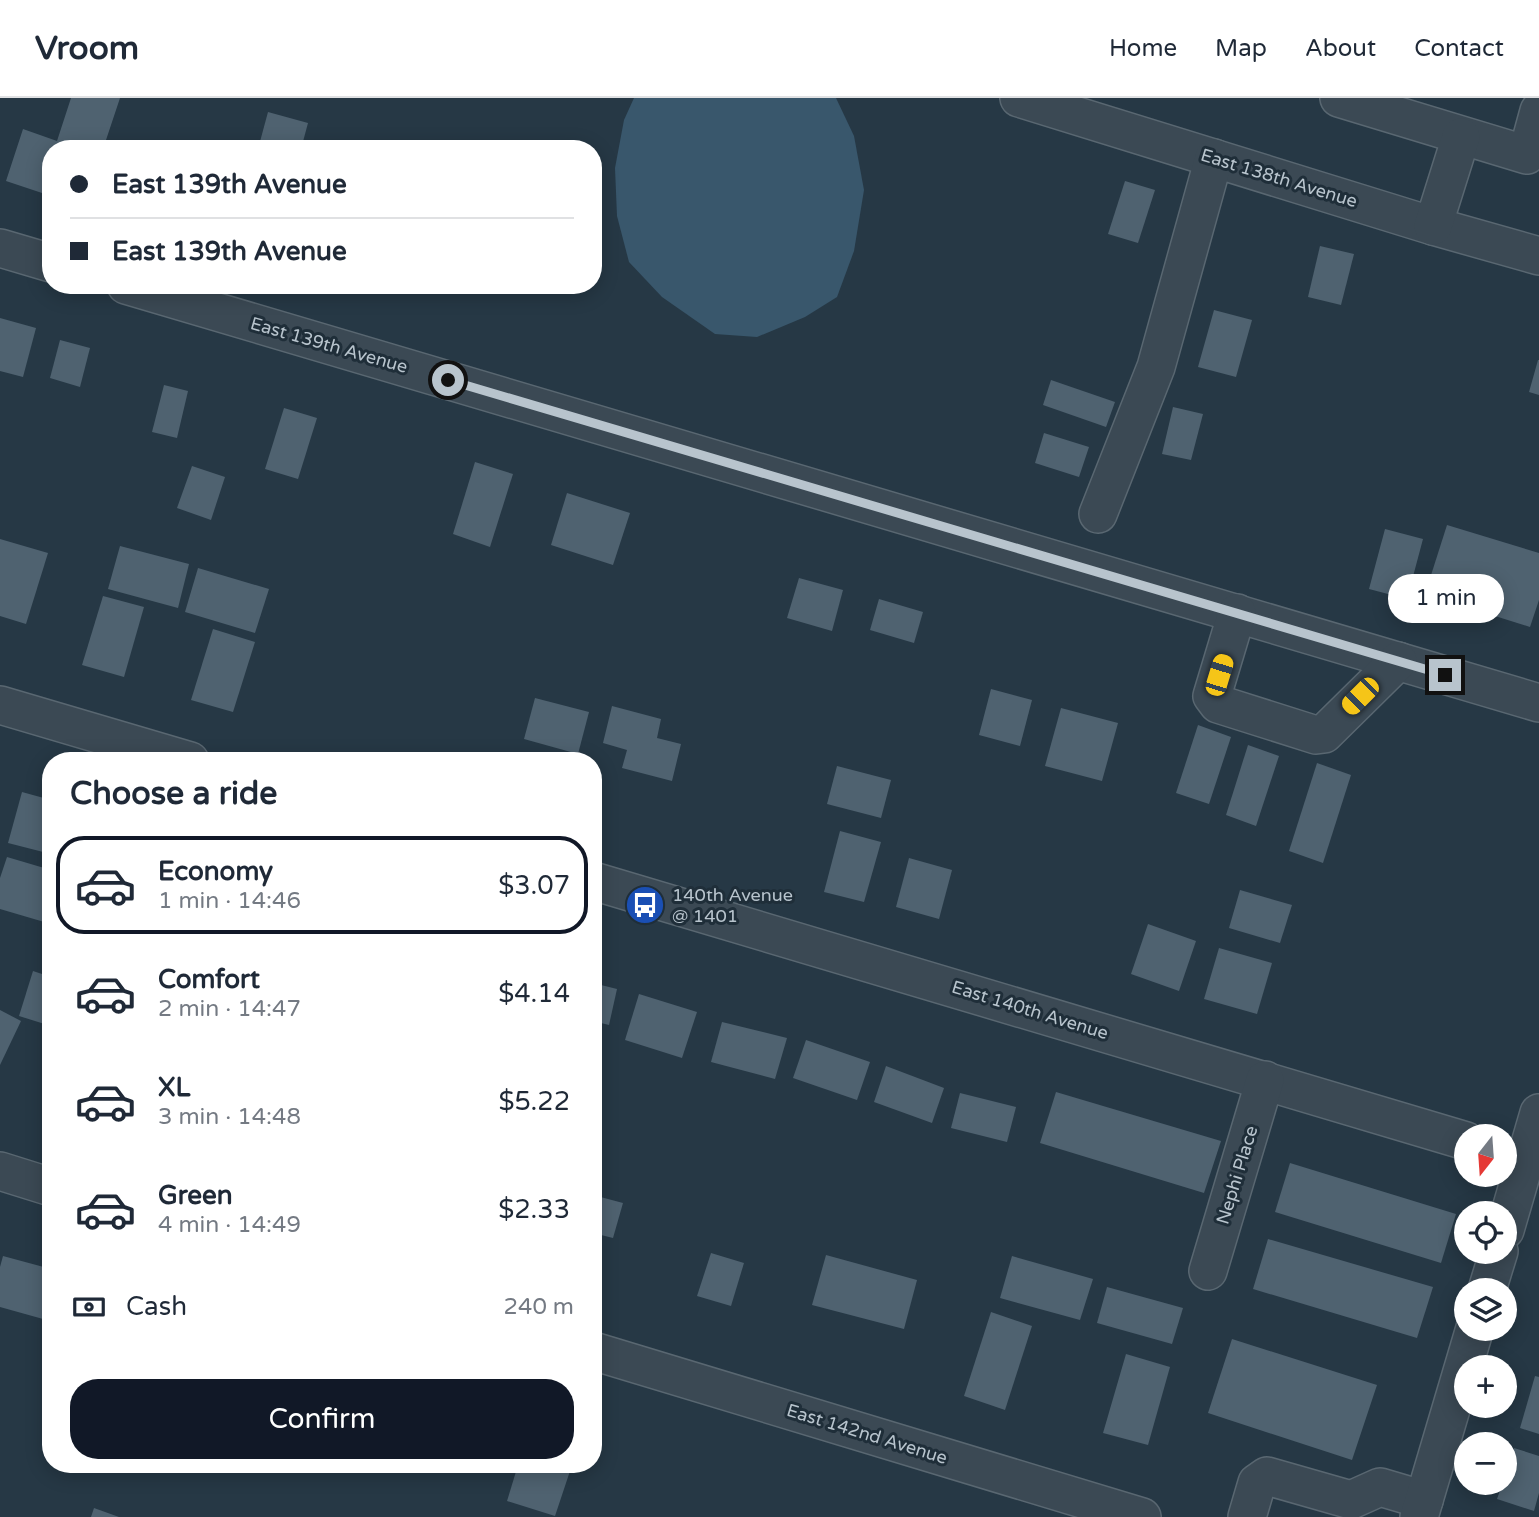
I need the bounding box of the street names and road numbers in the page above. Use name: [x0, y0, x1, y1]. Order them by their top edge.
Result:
street label: East 138th Avenue: [1198, 144, 1360, 212]
street label: East 139th Avenue: [248, 312, 410, 378]
street label: East 140th Avenue: [949, 976, 1111, 1044]
street label: Nephi Place: [1212, 1123, 1262, 1227]
street label: East 142nd Avenue: [784, 1399, 950, 1469]

